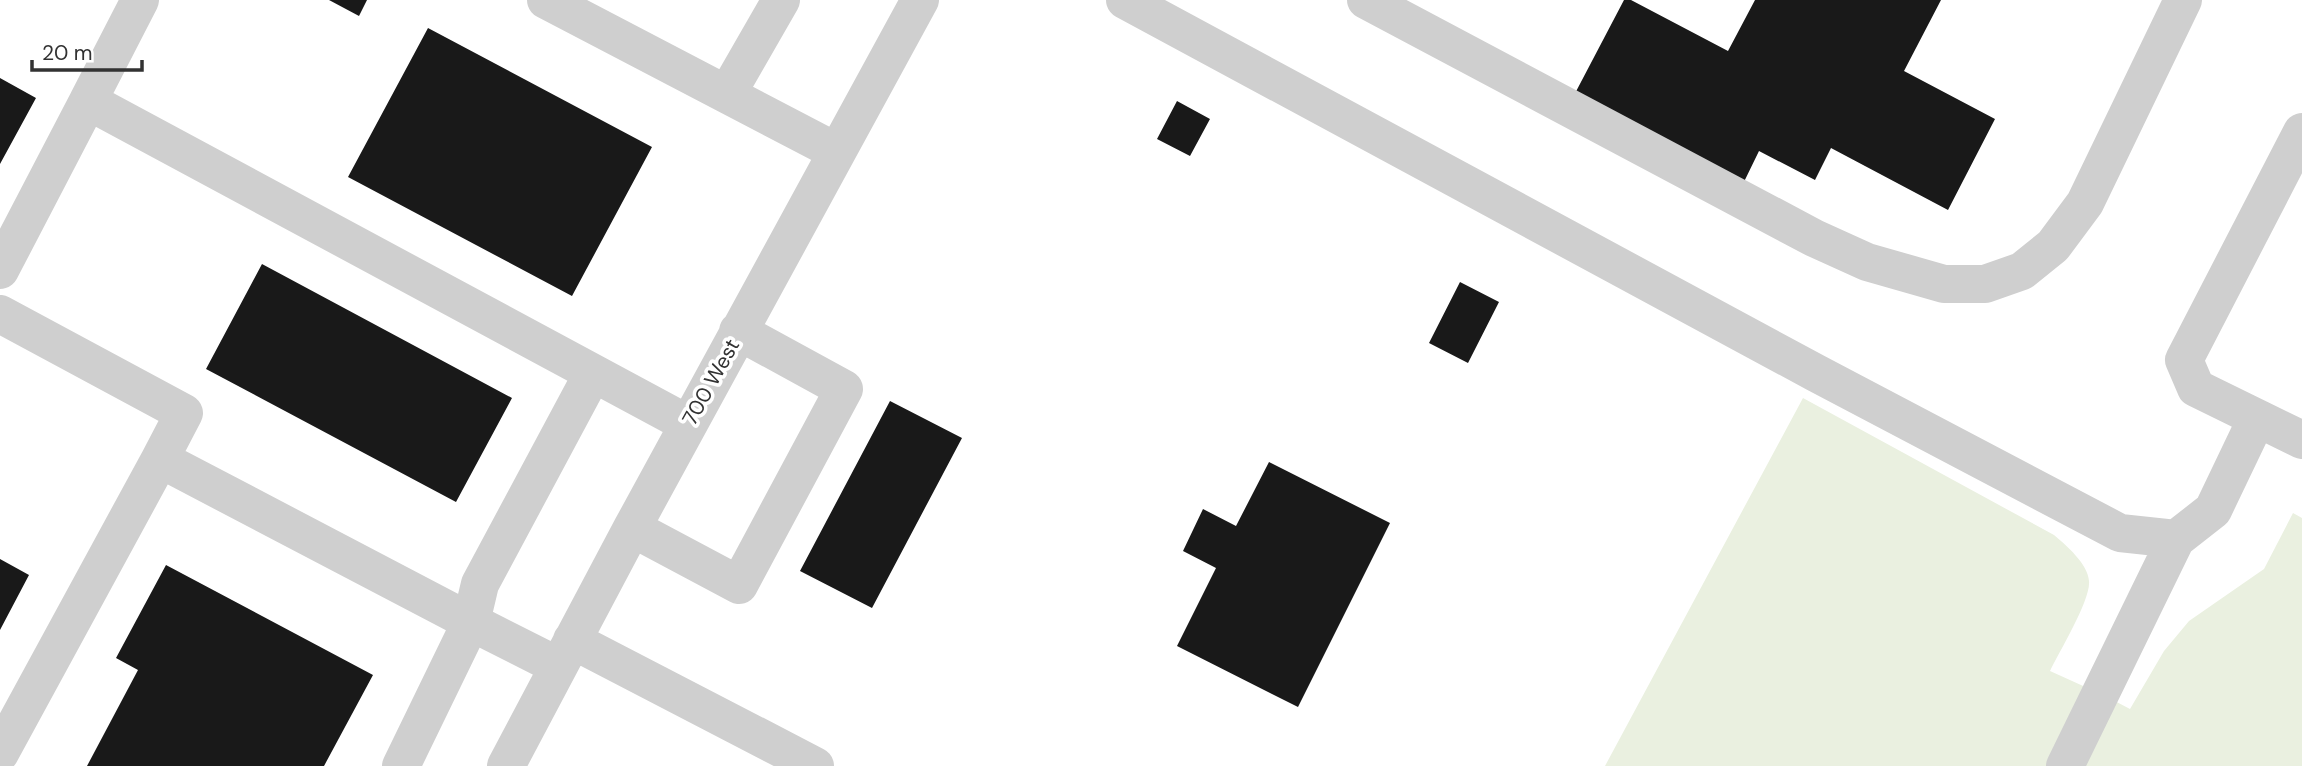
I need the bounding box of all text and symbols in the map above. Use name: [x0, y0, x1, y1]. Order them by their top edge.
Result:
scale bar: [32, 28, 142, 72]
text: 20 m: [42, 39, 93, 67]
street label: 700 West: [676, 334, 746, 430]

